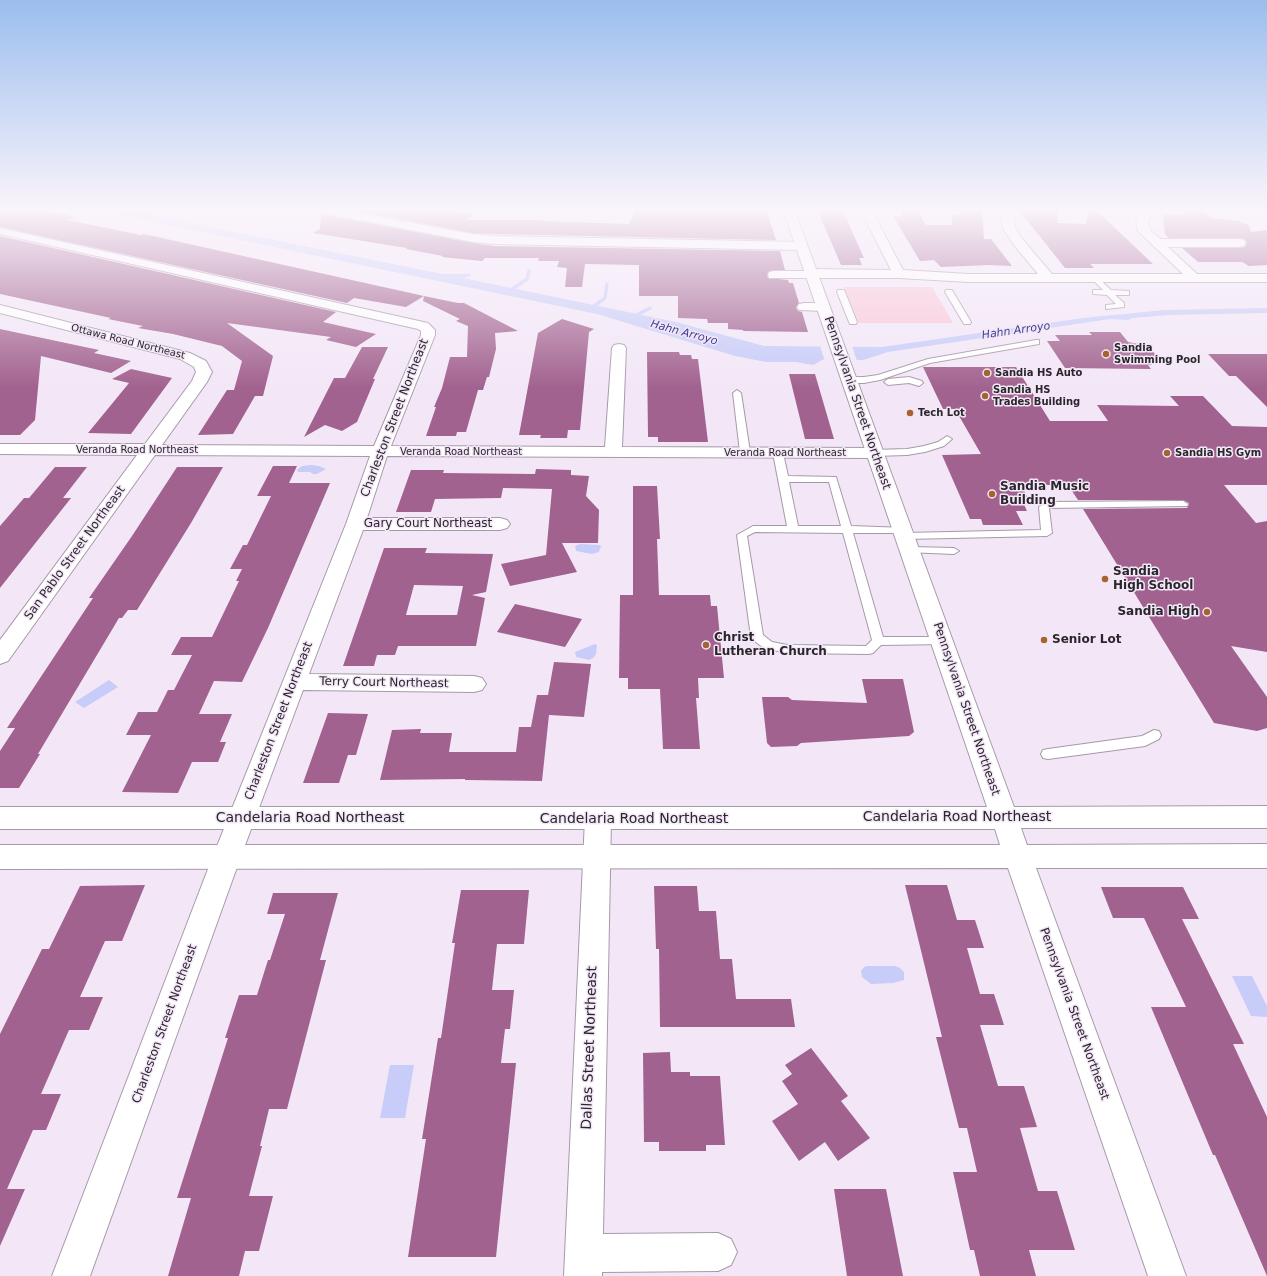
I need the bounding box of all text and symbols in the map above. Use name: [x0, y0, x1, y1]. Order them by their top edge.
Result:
street label: Pennsylvania Street Northeast: [821, 315, 893, 491]
water label: Hahn Arroyo: [649, 318, 719, 348]
water label: Hahn Arroyo: [981, 320, 1051, 342]
street label: Ottawa Road Northeast: [70, 322, 186, 362]
street label: Charleston Street Northeast: [358, 337, 432, 499]
place label: Sandia Swimming Pool: [1114, 342, 1200, 366]
marker: Sandia Swimming Pool: [1101, 349, 1111, 359]
place label: Sandia HS Auto: [995, 367, 1082, 379]
marker: Sandia HS Auto: [982, 368, 992, 378]
place label: Sandia HS Trades Building: [993, 384, 1080, 408]
marker: Sandia HS Trades Building: [980, 391, 990, 401]
place label: Tech Lot: [918, 407, 965, 419]
marker: Tech Lot: [905, 408, 915, 418]
street label: Veranda Road Northeast: [76, 444, 198, 456]
street label: Veranda Road Northeast: [400, 446, 522, 458]
street label: Veranda Road Northeast: [724, 447, 846, 459]
place label: Sandia HS Gym: [1175, 447, 1261, 459]
marker: Sandia HS Gym: [1162, 448, 1172, 458]
place label: Sandia Music Building: [1000, 480, 1089, 508]
street label: San Pablo Street Northeast: [22, 483, 128, 623]
marker: Sandia Music Building: [987, 489, 997, 499]
street label: Gary Court Northeast: [364, 517, 492, 531]
place label: Sandia High School: [1113, 565, 1193, 593]
marker: Sandia High School: [1100, 574, 1110, 584]
place label: Sandia High: [1117, 605, 1199, 619]
marker: Sandia High: [1202, 607, 1212, 617]
street label: Pennsylvania Street Northeast: [930, 621, 1002, 797]
place label: Christ Lutheran Church: [714, 631, 827, 659]
place label: Senior Lot: [1052, 633, 1121, 647]
marker: Senior Lot: [1039, 635, 1049, 645]
street label: Charleston Street Northeast: [242, 640, 316, 802]
marker: Christ Lutheran Church: [701, 640, 711, 650]
street label: Terry Court Northeast: [319, 675, 449, 691]
street label: Candelaria Road Northeast: [863, 809, 1051, 825]
street label: Candelaria Road Northeast: [216, 810, 404, 826]
street label: Candelaria Road Northeast: [540, 811, 728, 827]
street label: Pennsylvania Street Northeast: [1036, 926, 1112, 1102]
street label: Charleston Street Northeast: [129, 942, 201, 1106]
street label: Dallas Street Northeast: [579, 966, 601, 1130]

